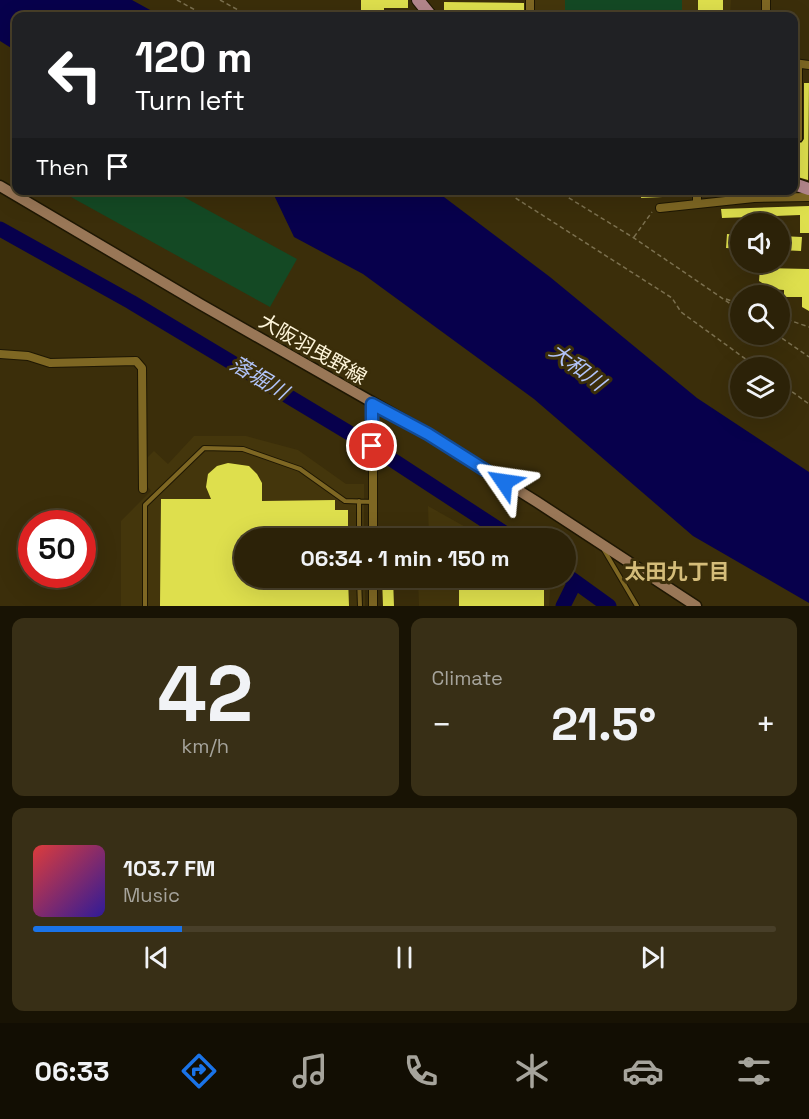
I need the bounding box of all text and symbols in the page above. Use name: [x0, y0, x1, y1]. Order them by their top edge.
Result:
text: 120 m: [135, 31, 253, 84]
icon: left: [36, 36, 114, 114]
text: Turn left: [135, 83, 245, 118]
icon: arrive: [101, 150, 134, 183]
text: Then: [36, 153, 89, 181]
map controls: [730, 213, 790, 417]
button: sound: [730, 213, 790, 273]
button: search: [730, 285, 790, 345]
street label: 大阪羽曳野線: [255, 308, 371, 390]
water label: 大和川: [544, 337, 612, 398]
water label: 落堀川: [225, 350, 295, 406]
button: layers: [730, 357, 790, 417]
pin: [346, 420, 397, 471]
icon: arrive: [355, 429, 388, 462]
position arrow: [472, 450, 536, 514]
speed limit sign: 50: [18, 510, 96, 588]
text: 06:34 · 1 min · 150 m: [300, 544, 510, 572]
district label: 太田九丁目: [625, 558, 730, 585]
text: 42: [157, 644, 253, 744]
text: Climate: [432, 665, 503, 691]
text: 21.5°: [551, 696, 656, 753]
text: −: [432, 704, 452, 746]
text: +: [756, 704, 776, 746]
text: km/h: [181, 733, 229, 759]
text: 103.7 FM: [123, 854, 215, 882]
text: Music: [123, 882, 180, 908]
icon: previous: [140, 941, 173, 974]
icon: pause: [388, 941, 421, 974]
icon: next: [636, 941, 669, 974]
icon: directions: [178, 1050, 220, 1092]
icon: music: [289, 1050, 331, 1092]
icon: phone: [400, 1050, 442, 1092]
icon: climate: [511, 1050, 553, 1092]
icon: car: [622, 1050, 664, 1092]
icon: filters: [733, 1050, 775, 1092]
text: 06:33: [34, 1054, 109, 1089]

